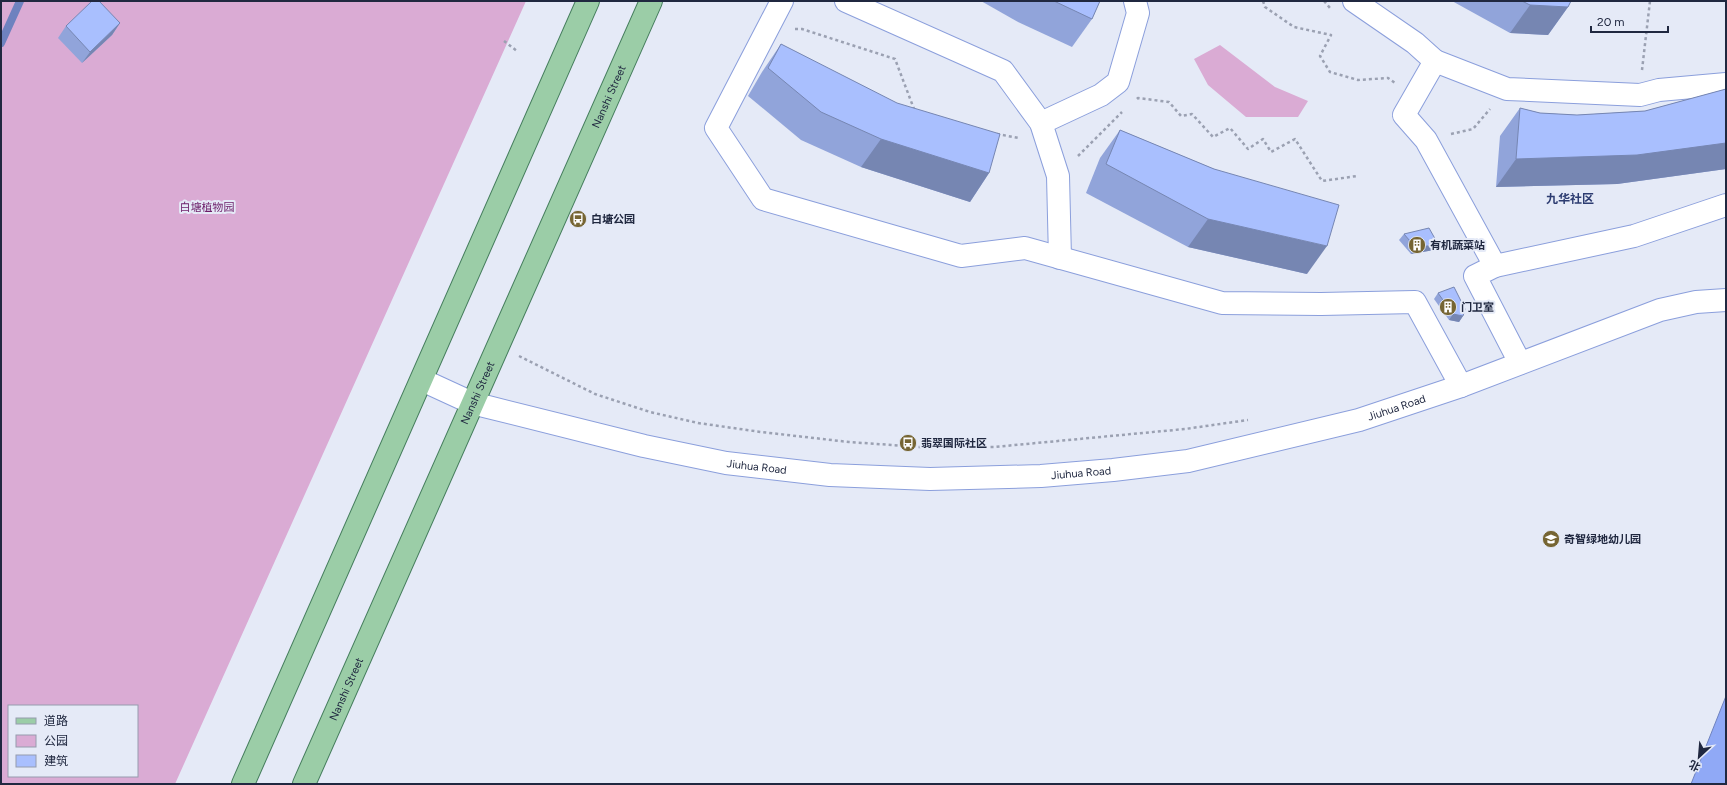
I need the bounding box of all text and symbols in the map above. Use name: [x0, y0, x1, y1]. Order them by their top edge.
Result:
scale bar: [1591, 8, 1668, 34]
text: 20 m: [1597, 15, 1625, 29]
street label: Nanshi Street: [589, 63, 628, 130]
district label: 九华社区: [1546, 192, 1594, 206]
park label: 白塘植物园: [180, 201, 235, 214]
bus stop icon: 白塘公园: [568, 209, 588, 229]
place label: 白塘公园: [591, 213, 635, 226]
building icon: 有机蔬菜站: [1407, 235, 1427, 255]
place label: 有机蔬菜站: [1430, 239, 1485, 252]
building icon: 门卫室: [1438, 297, 1458, 317]
place label: 门卫室: [1461, 301, 1494, 314]
street label: Nanshi Street: [458, 359, 497, 426]
street label: Jiuhua Road: [1366, 392, 1427, 423]
bus stop icon: 翡翠国际社区: [898, 433, 918, 453]
place label: 翡翠国际社区: [921, 437, 987, 450]
street label: Jiuhua Road: [726, 457, 787, 476]
street label: Jiuhua Road: [1050, 464, 1112, 482]
school or university icon: 奇智绿地幼儿园: [1541, 529, 1561, 549]
place label: 奇智绿地幼儿园: [1564, 533, 1641, 546]
street label: Nanshi Street: [326, 655, 366, 723]
legend: [8, 705, 138, 777]
text: 道路: [44, 714, 68, 728]
text: 公园: [44, 734, 68, 748]
north arrow: [1679, 737, 1719, 777]
text: 建筑: [44, 754, 68, 768]
text: 北: [1687, 757, 1703, 774]

